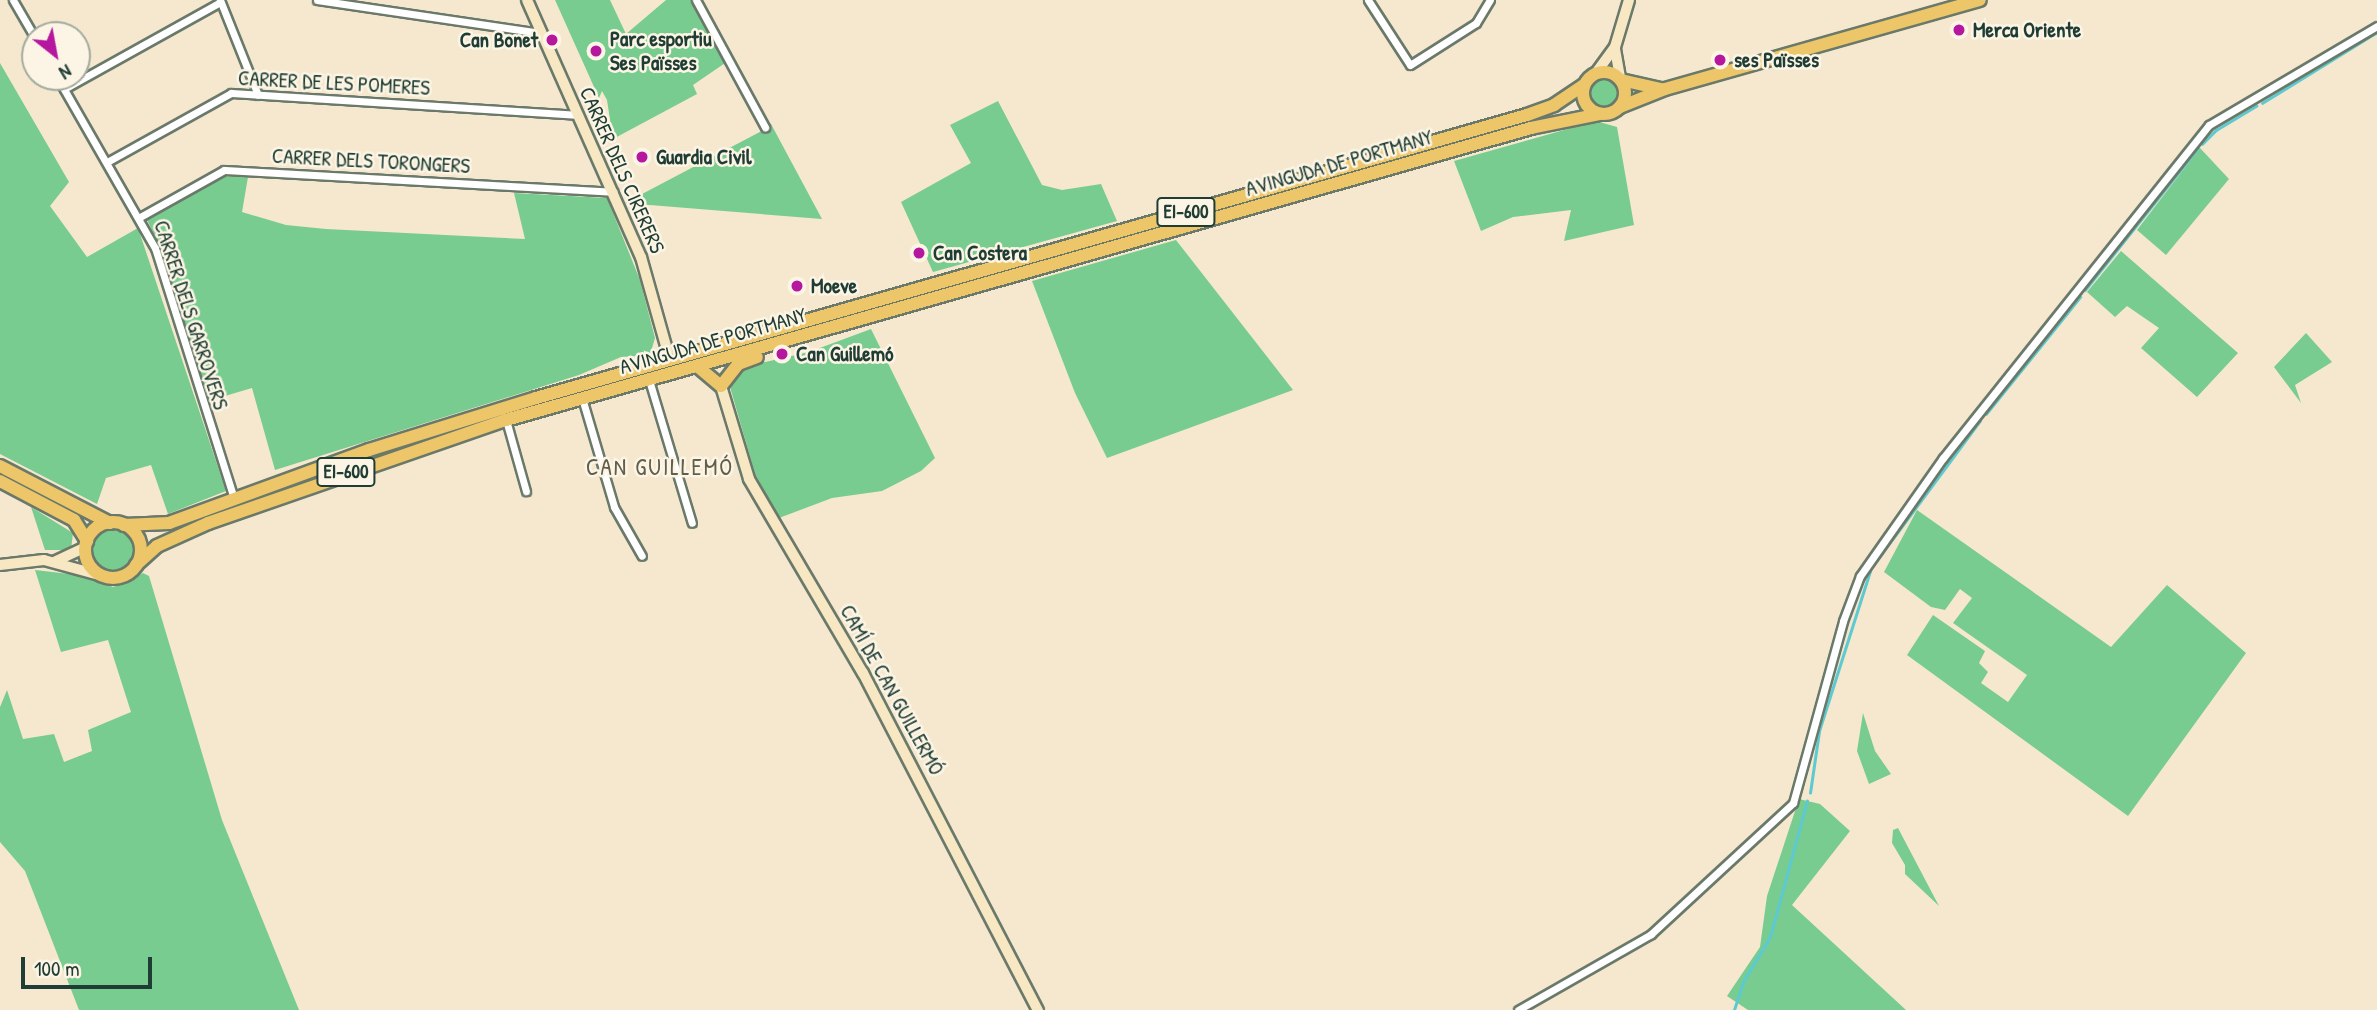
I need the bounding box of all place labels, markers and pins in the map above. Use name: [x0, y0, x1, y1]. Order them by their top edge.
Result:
place label: Merca Oriente: [1973, 17, 2081, 43]
marker: Merca Oriente: [1951, 22, 1967, 38]
place label: Parc esportiu Ses Païsses: [610, 26, 712, 76]
place label: Can Bonet: [460, 27, 538, 53]
marker: Can Bonet: [544, 32, 560, 48]
marker: Parc esportiu Ses Païsses: [588, 43, 604, 59]
place label: ses Païsses: [1734, 47, 1819, 73]
marker: ses Païsses: [1712, 52, 1728, 68]
place label: Guardia Civil: [656, 144, 752, 170]
marker: Guardia Civil: [634, 149, 650, 165]
place label: Can Costera: [933, 240, 1027, 266]
marker: Can Costera: [911, 245, 927, 261]
place label: Moeve: [811, 273, 857, 299]
marker: Moeve: [789, 278, 805, 294]
place label: Can Guillemó: [796, 341, 893, 367]
marker: Can Guillemó: [774, 346, 790, 362]

